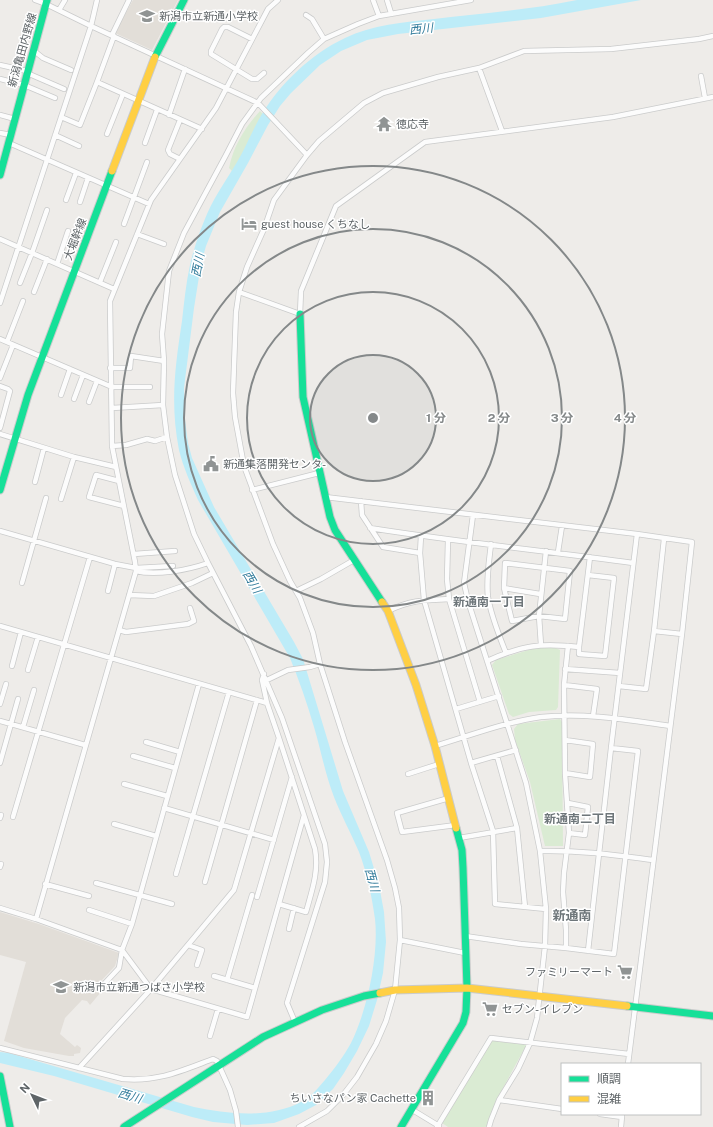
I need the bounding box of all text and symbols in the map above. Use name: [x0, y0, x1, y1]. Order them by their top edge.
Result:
school or university icon: 新潟市立新通小学校: [138, 7, 156, 25]
place label: 新潟市立新通小学校: [159, 10, 258, 22]
street label: 新潟亀田内野線: [6, 11, 38, 89]
water label: 西川: [408, 21, 436, 37]
temple icon: 徳応寺: [375, 115, 393, 133]
place label: 徳応寺: [396, 118, 429, 130]
hotel icon: guest house くちなし: [240, 215, 258, 233]
street label: 大堀幹線: [62, 216, 88, 262]
place label: guest house くちなし: [261, 218, 370, 230]
water label: 西川: [189, 250, 208, 278]
centre of rings: [366, 411, 380, 425]
text: 1 分: [426, 411, 446, 425]
text: 2 分: [488, 411, 510, 425]
text: 3 分: [551, 411, 573, 425]
text: 4 分: [614, 411, 636, 425]
public building icon: 新通集落開発センタ-: [202, 455, 220, 473]
place label: 新通集落開発センタ-: [223, 458, 326, 470]
water label: 西川: [240, 568, 265, 598]
district label: 新通南一丁目: [453, 595, 525, 609]
district label: 新通南二丁目: [544, 812, 616, 826]
water label: 西川: [362, 867, 382, 895]
district label: 新通南: [552, 908, 592, 923]
supermarket icon: ファミリーマート: [616, 963, 634, 981]
place label: ファミリーマート: [525, 966, 613, 978]
school or university icon: 新潟市立新通つばさ小学校: [52, 978, 70, 996]
place label: 新潟市立新通つばさ小学校: [73, 981, 205, 993]
supermarket icon: セブン-イレブン: [481, 1000, 499, 1018]
place label: セブン-イレブン: [502, 1003, 583, 1015]
legend: [561, 1063, 701, 1115]
text: 順調: [597, 1072, 621, 1086]
north arrow: [12, 1075, 52, 1115]
text: N: [17, 1081, 32, 1095]
water label: 西川: [116, 1086, 145, 1107]
building icon: ちいさなパン家 Cachette: [419, 1089, 437, 1107]
place label: ちいさなパン家 Cachette: [290, 1092, 416, 1104]
text: 混雑: [597, 1092, 621, 1106]

